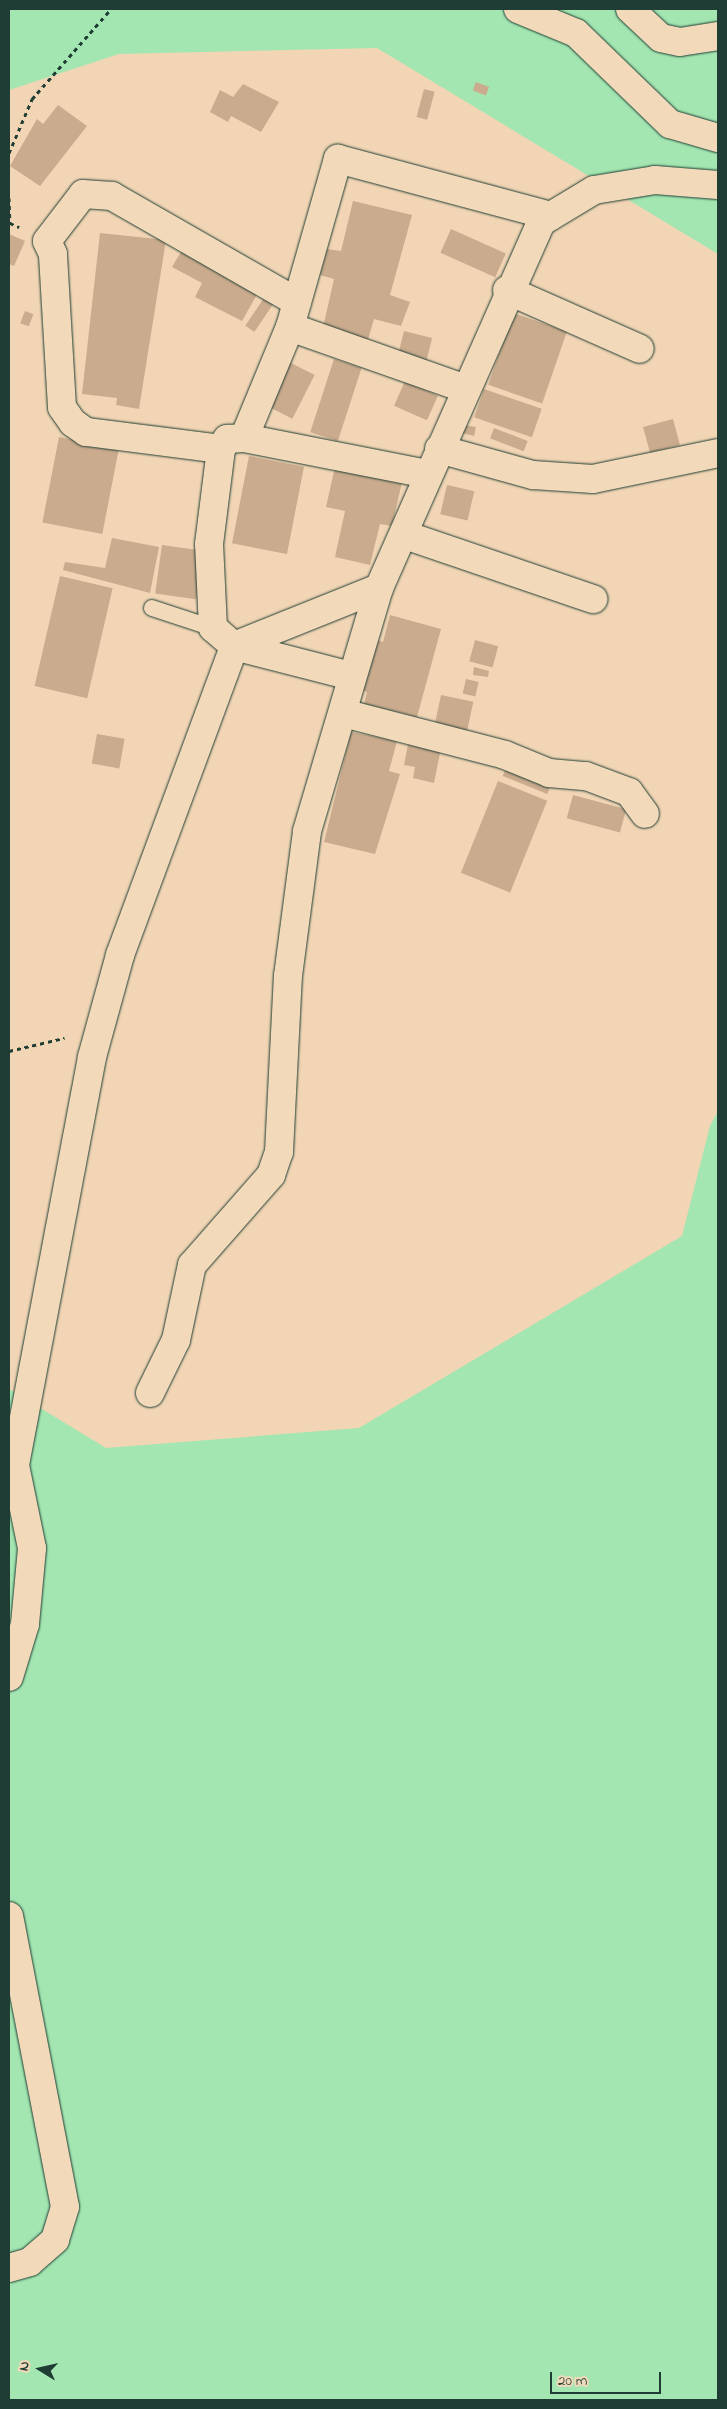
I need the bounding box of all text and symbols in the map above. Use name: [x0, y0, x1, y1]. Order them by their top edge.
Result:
north arrow: [15, 2344, 65, 2394]
text: N: [14, 2360, 36, 2373]
scale bar: [552, 2362, 663, 2394]
text: 20 m: [558, 2370, 587, 2392]

